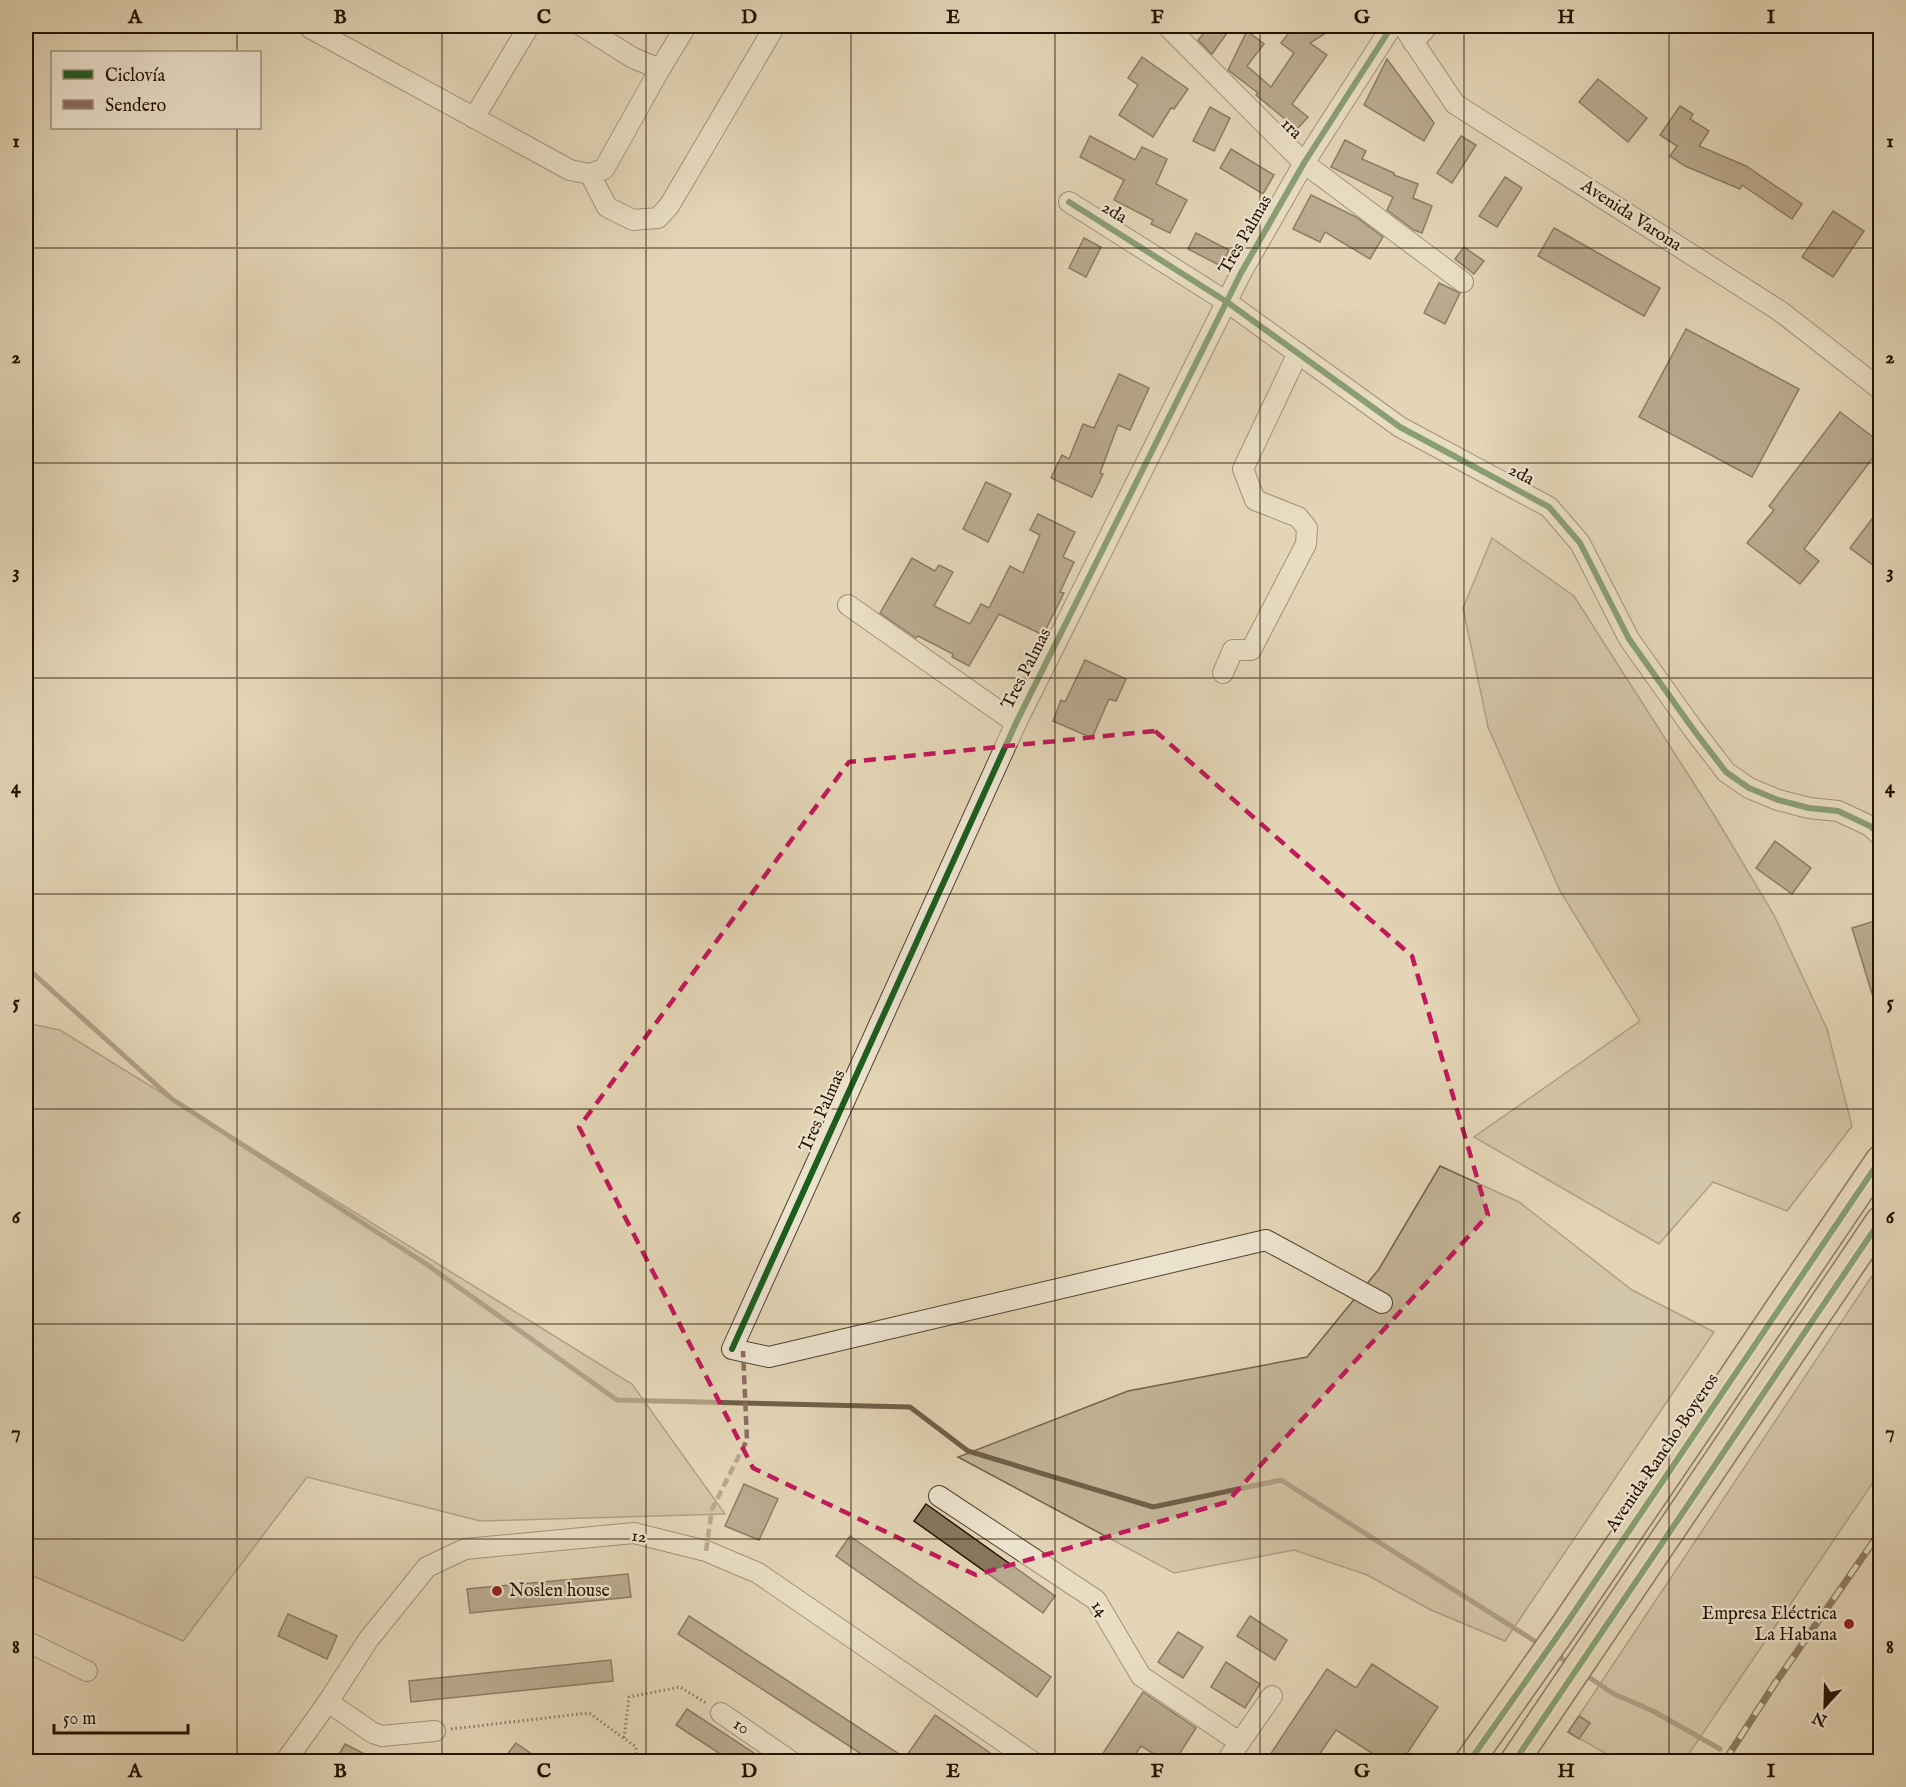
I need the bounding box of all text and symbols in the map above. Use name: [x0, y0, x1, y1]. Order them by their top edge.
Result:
text: A: [127, 5, 143, 30]
text: B: [333, 5, 347, 30]
text: C: [537, 5, 551, 30]
text: D: [741, 5, 757, 30]
text: E: [946, 5, 960, 30]
text: F: [1151, 5, 1164, 30]
text: G: [1354, 5, 1371, 30]
text: H: [1557, 5, 1575, 30]
text: I: [1767, 5, 1776, 30]
legend: [51, 51, 261, 129]
text: Ciclovía: [105, 65, 165, 88]
text: Sendero: [105, 95, 167, 118]
street label: 1ra: [1275, 113, 1307, 145]
text: 1: [12, 129, 20, 154]
text: 1: [1886, 129, 1894, 154]
street label: Avenida Varona: [1575, 174, 1686, 257]
street label: Tres Palmas: [1214, 191, 1278, 279]
street label: 2da: [1097, 196, 1131, 230]
text: 2: [11, 345, 21, 370]
text: 2: [1885, 345, 1895, 370]
street label: 2da: [1504, 459, 1538, 491]
text: 3: [12, 560, 20, 585]
text: 3: [1886, 560, 1894, 585]
street label: Tres Palmas: [997, 625, 1057, 713]
text: 4: [11, 775, 22, 800]
text: 4: [1885, 775, 1896, 800]
text: 5: [12, 990, 20, 1015]
text: 5: [1886, 990, 1894, 1015]
street label: Tres Palmas: [795, 1066, 851, 1156]
text: 6: [12, 1205, 22, 1230]
text: 6: [1886, 1205, 1896, 1230]
street label: Avenida Rancho Boyeros: [1601, 1369, 1725, 1538]
text: 7: [11, 1420, 21, 1445]
text: 7: [1885, 1420, 1895, 1445]
street label: 12: [630, 1525, 648, 1549]
place label: Noslen house: [509, 1580, 610, 1603]
marker: Noslen house: [490, 1584, 504, 1598]
street label: 14: [1085, 1596, 1113, 1622]
place label: Empresa Eléctrica La Habana: [1702, 1603, 1837, 1647]
marker: Empresa Eléctrica La Habana: [1842, 1617, 1856, 1631]
text: 8: [12, 1635, 20, 1660]
text: 8: [1886, 1635, 1894, 1660]
north arrow: [1795, 1676, 1855, 1736]
scale bar: [54, 1697, 188, 1735]
text: N: [1810, 1706, 1831, 1730]
text: 50 m: [63, 1708, 96, 1731]
street label: 10: [728, 1713, 754, 1741]
text: A: [127, 1759, 143, 1784]
text: B: [333, 1759, 347, 1784]
text: C: [537, 1759, 551, 1784]
text: D: [741, 1759, 757, 1784]
text: E: [946, 1759, 960, 1784]
text: F: [1151, 1759, 1164, 1784]
text: G: [1354, 1759, 1371, 1784]
text: H: [1557, 1759, 1575, 1784]
text: I: [1767, 1759, 1776, 1784]

